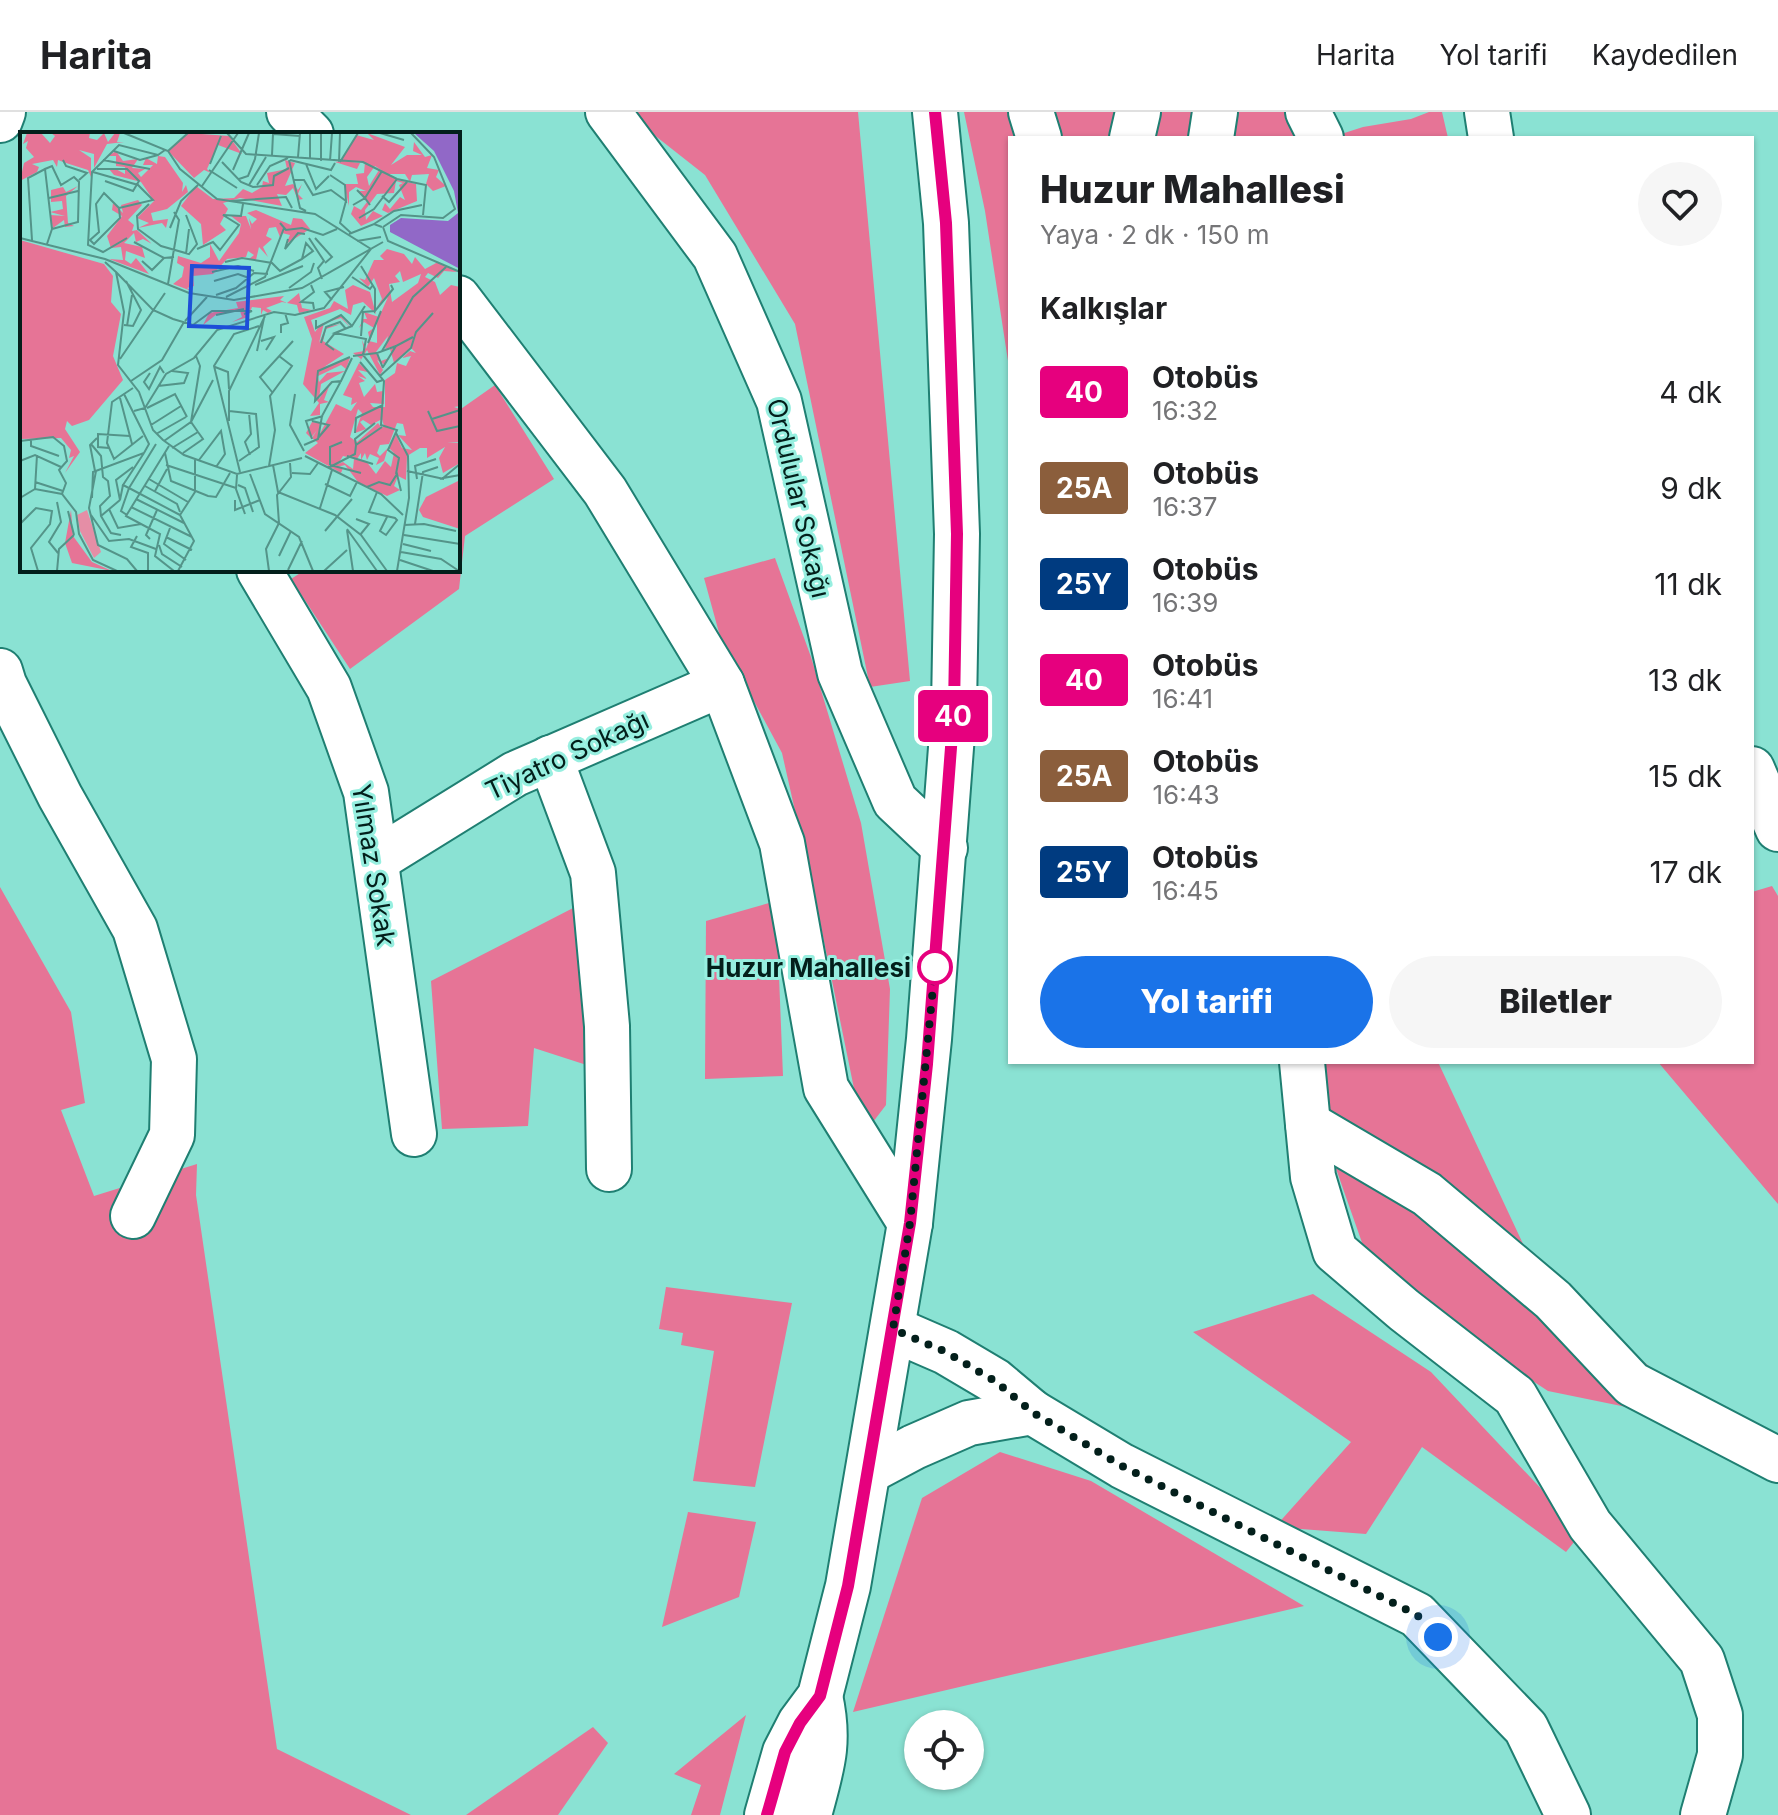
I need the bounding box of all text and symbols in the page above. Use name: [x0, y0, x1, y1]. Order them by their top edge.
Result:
text: Harita: [40, 32, 153, 78]
text: Harita: [1316, 38, 1395, 72]
text: Yol tarifi: [1439, 38, 1548, 72]
text: Kaydedilen: [1592, 38, 1738, 72]
inset map: [20, 132, 460, 572]
button: heart: [1638, 162, 1722, 246]
text: Huzur Mahallesi: [1040, 166, 1345, 212]
text: Yaya · 2 dk · 150 m: [1040, 219, 1270, 250]
text: Kalkışlar: [1040, 290, 1167, 326]
text: Otobüs: [1152, 359, 1259, 395]
text: 4 dk: [1659, 374, 1722, 410]
text: 40: [1065, 375, 1103, 409]
street label: Ordulular Sokağı: [761, 395, 837, 601]
text: 16:32: [1152, 395, 1218, 426]
text: Otobüs: [1152, 455, 1259, 491]
text: 9 dk: [1660, 470, 1722, 506]
text: 25A: [1056, 471, 1112, 505]
text: 16:37: [1152, 491, 1217, 522]
text: Otobüs: [1152, 551, 1259, 587]
text: 11 dk: [1654, 566, 1722, 602]
text: 25Y: [1056, 567, 1112, 601]
text: 16:39: [1152, 587, 1218, 618]
text: Otobüs: [1152, 647, 1259, 683]
text: 13 dk: [1648, 662, 1722, 698]
text: 40: [1065, 663, 1103, 697]
text: 16:41: [1152, 683, 1213, 714]
line badge: 40: [917, 690, 989, 742]
text: 40: [934, 699, 972, 733]
street label: Tiyatro Sokağı: [481, 704, 653, 806]
text: Otobüs: [1152, 743, 1259, 779]
text: 15 dk: [1648, 758, 1722, 794]
text: 25A: [1056, 759, 1112, 793]
text: 16:43: [1152, 779, 1219, 810]
street label: Yılmaz Sokak: [346, 782, 402, 948]
text: Otobüs: [1152, 839, 1259, 875]
text: 17 dk: [1650, 854, 1722, 890]
text: 25Y: [1056, 855, 1112, 889]
text: 16:45: [1152, 875, 1219, 906]
marker: Huzur Mahallesi: [918, 950, 952, 984]
place label: Huzur Mahallesi: [706, 952, 911, 983]
button: Yol tarifi: [1040, 956, 1373, 1048]
button: Biletler: [1389, 956, 1722, 1048]
your location: [1418, 1617, 1458, 1657]
map controls: [904, 1710, 984, 1790]
button: locate: [904, 1710, 984, 1790]

